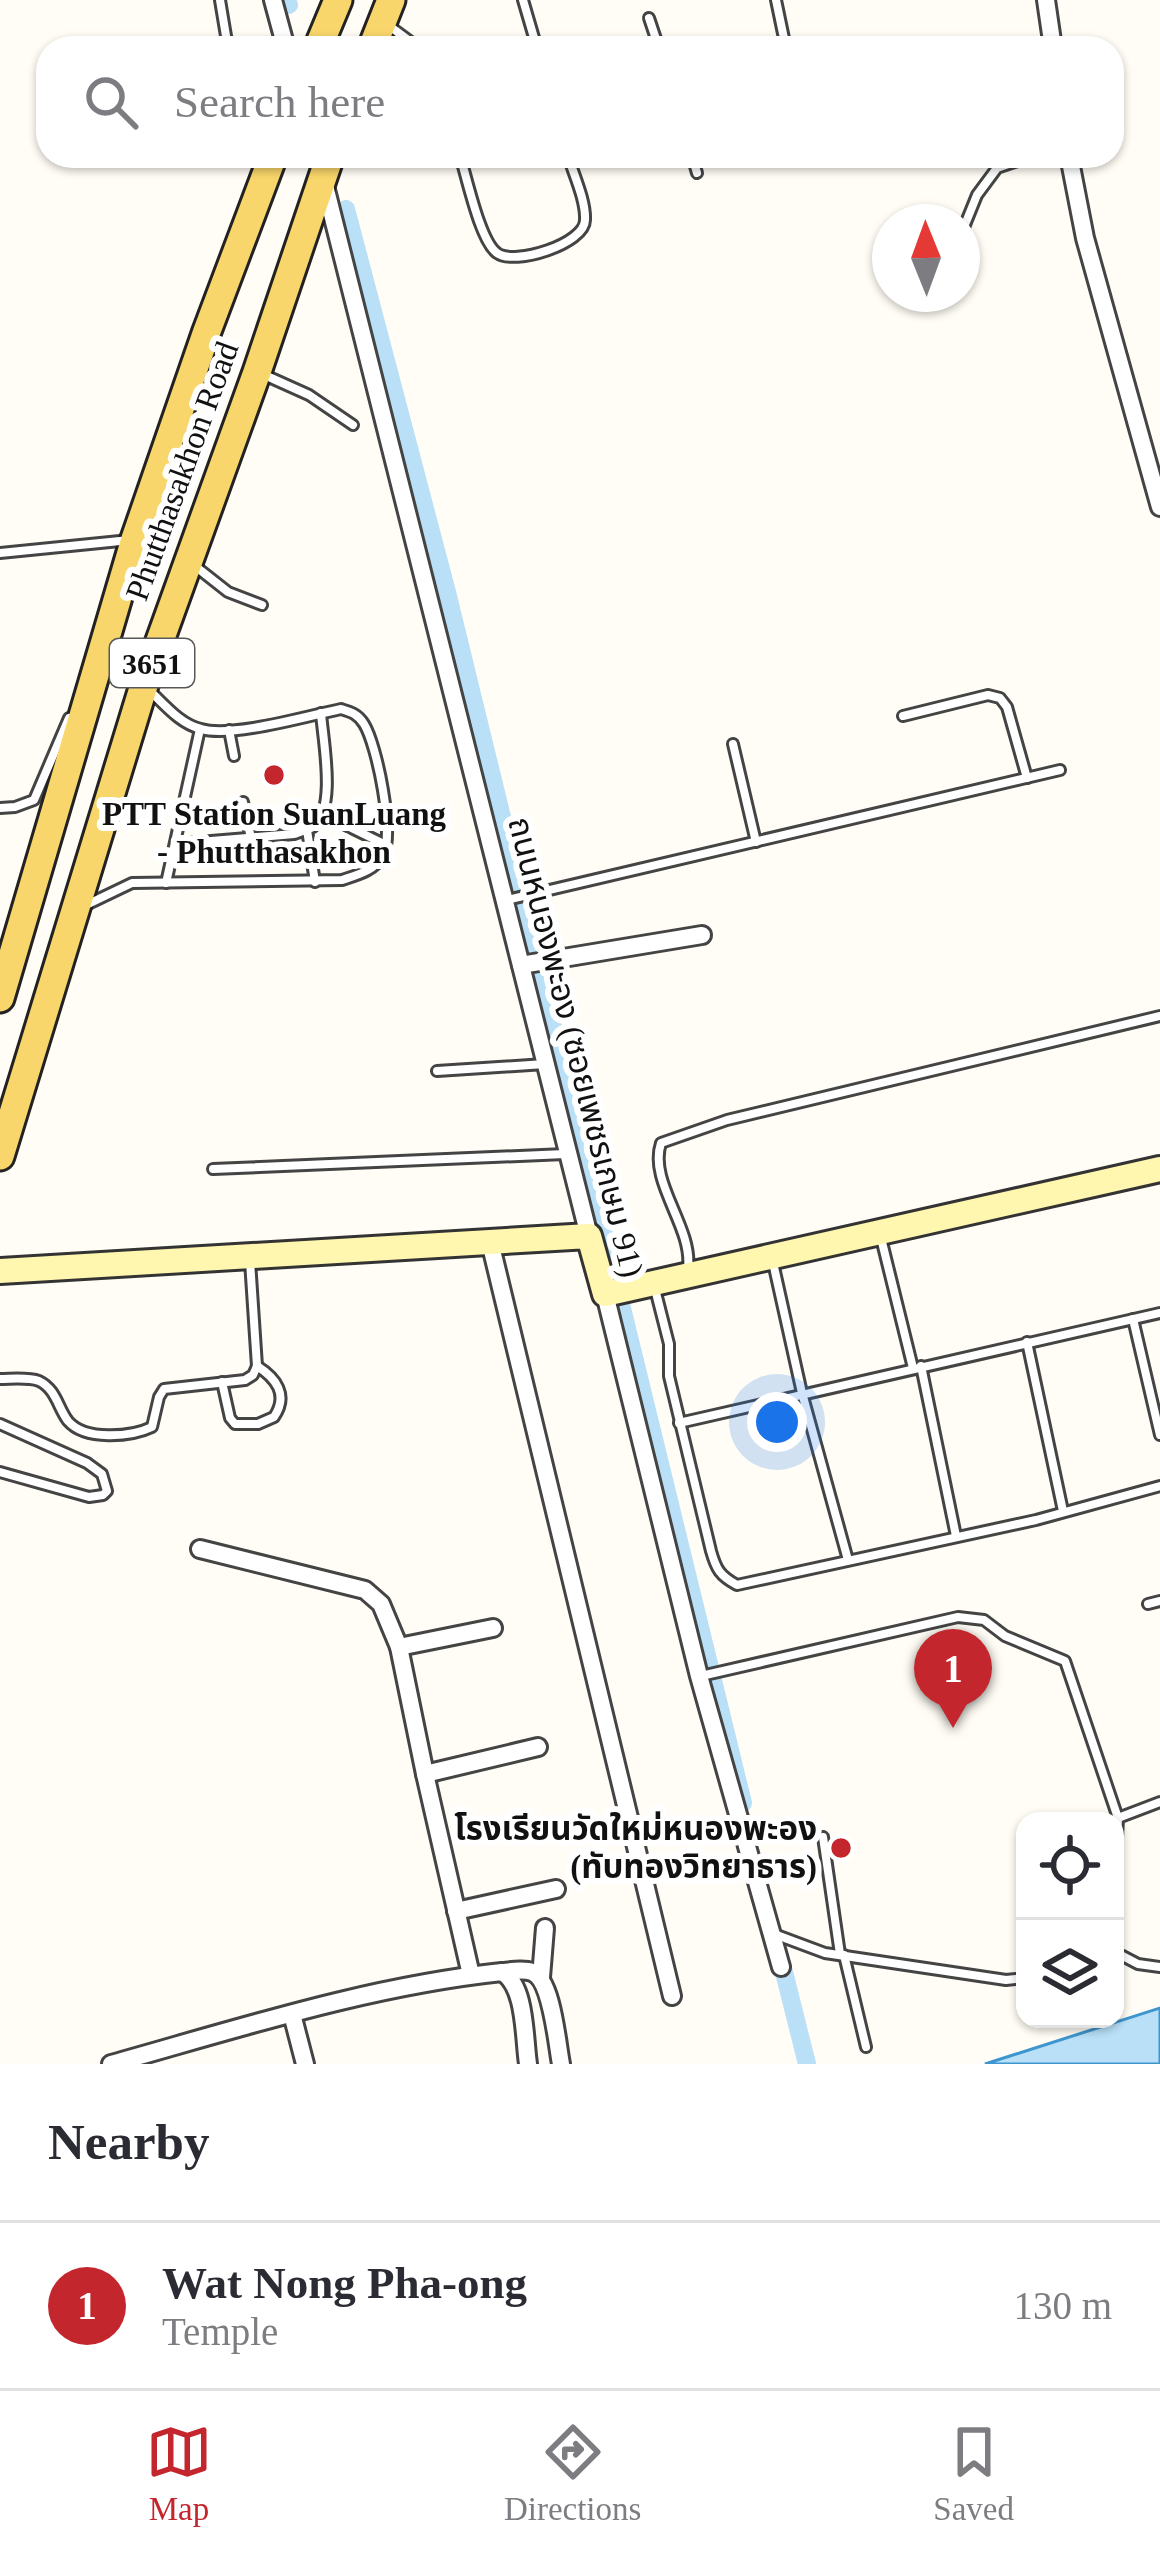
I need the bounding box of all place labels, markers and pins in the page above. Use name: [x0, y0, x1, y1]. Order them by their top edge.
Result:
marker: PTT Station SuanLuang - Phutthasakhon: [261, 762, 287, 788]
place label: PTT Station SuanLuang - Phutthasakhon: [102, 796, 447, 870]
pin: 1: [914, 1629, 992, 1728]
place label: โรงเรียนวัดใหม่หนองพะอง (ทับทองวิทยาธาร): [454, 1811, 817, 1886]
marker: โรงเรียนวัดใหม่หนองพะอง (ทับทองวิทยาธาร): [828, 1835, 854, 1861]

